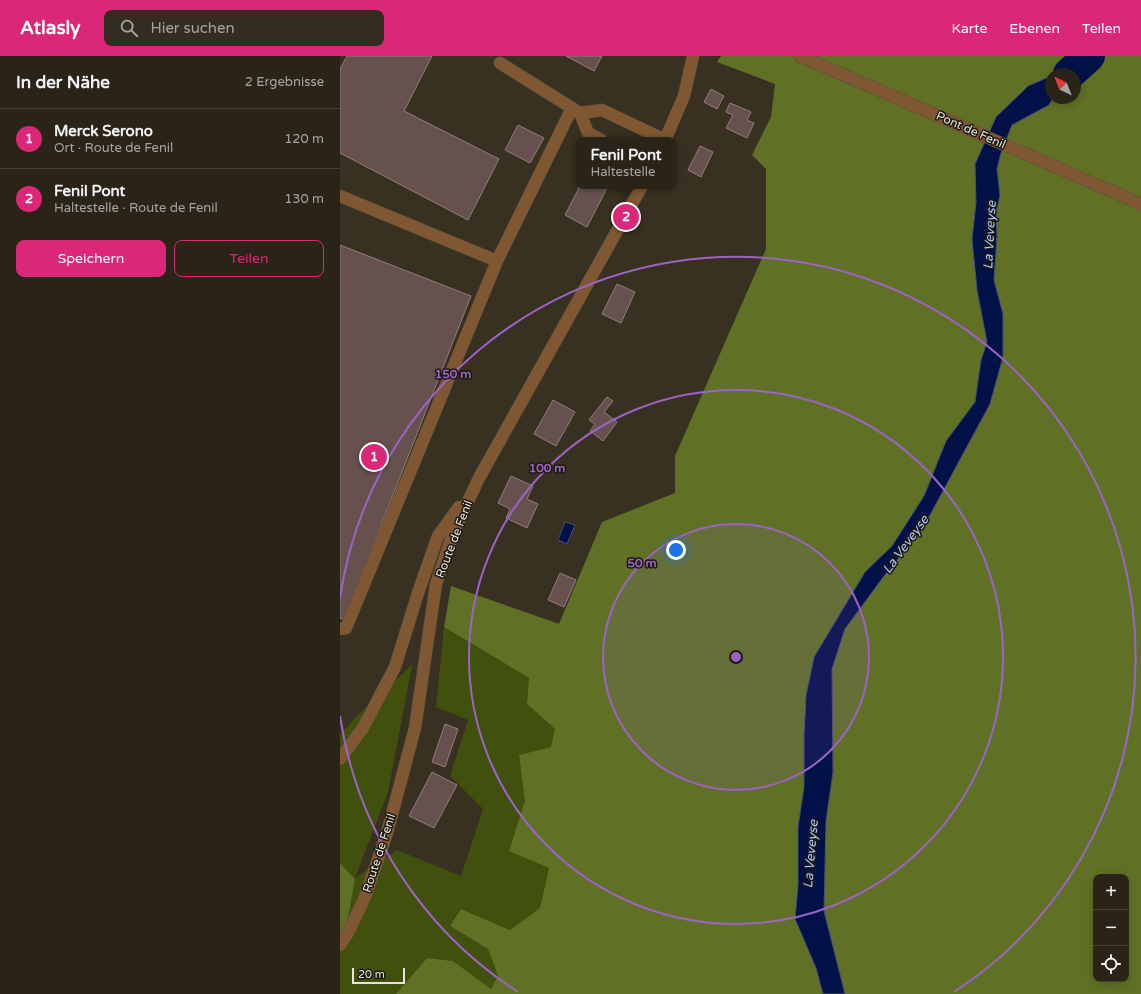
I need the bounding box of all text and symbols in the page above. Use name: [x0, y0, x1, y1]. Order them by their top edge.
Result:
search box: [104, 10, 384, 46]
text: Atlasly: [20, 17, 80, 39]
icon: search: [118, 17, 140, 39]
text: Hier suchen: [150, 19, 235, 37]
text: Karte: [952, 20, 987, 37]
text: Ebenen: [1009, 20, 1060, 37]
text: Teilen: [1082, 20, 1121, 37]
north arrow: [1045, 68, 1081, 104]
text: In der Nähe: [16, 72, 110, 93]
text: 2 Ergebnisse: [245, 74, 324, 90]
street label: Pont de Fenil: [934, 108, 1008, 152]
text: Merck Serono: [54, 122, 153, 140]
text: 1: [25, 131, 33, 147]
text: 120 m: [284, 131, 324, 147]
popup: [576, 137, 676, 189]
text: Ort · Route de Fenil: [54, 140, 173, 156]
text: Fenil Pont: [590, 146, 662, 164]
text: Haltestelle: [590, 164, 655, 180]
text: Fenil Pont: [54, 182, 125, 200]
text: 2: [25, 191, 33, 207]
text: 130 m: [284, 191, 324, 207]
text: Haltestelle · Route de Fenil: [54, 200, 218, 216]
water label: La Veveyse: [980, 200, 1000, 270]
pin: 2: [613, 202, 639, 232]
button: Speichern: [16, 240, 166, 277]
button: Teilen: [174, 240, 324, 277]
text: 150 m: [435, 367, 471, 381]
pin: 1: [361, 442, 387, 472]
text: 100 m: [529, 461, 565, 475]
street label: Route de Fenil: [433, 498, 475, 580]
water label: La Veveyse: [879, 512, 933, 577]
your location: [666, 540, 686, 560]
text: 50 m: [627, 556, 657, 570]
centre of rings: [729, 650, 743, 664]
street label: Route de Fenil: [360, 812, 398, 894]
water label: La Veveyse: [800, 819, 822, 889]
map controls: [1093, 874, 1129, 982]
button: +: [1093, 874, 1129, 910]
button: −: [1093, 910, 1129, 946]
button: locate: [1093, 946, 1129, 982]
scale bar: [352, 966, 405, 985]
text: 20 m: [358, 968, 385, 981]

